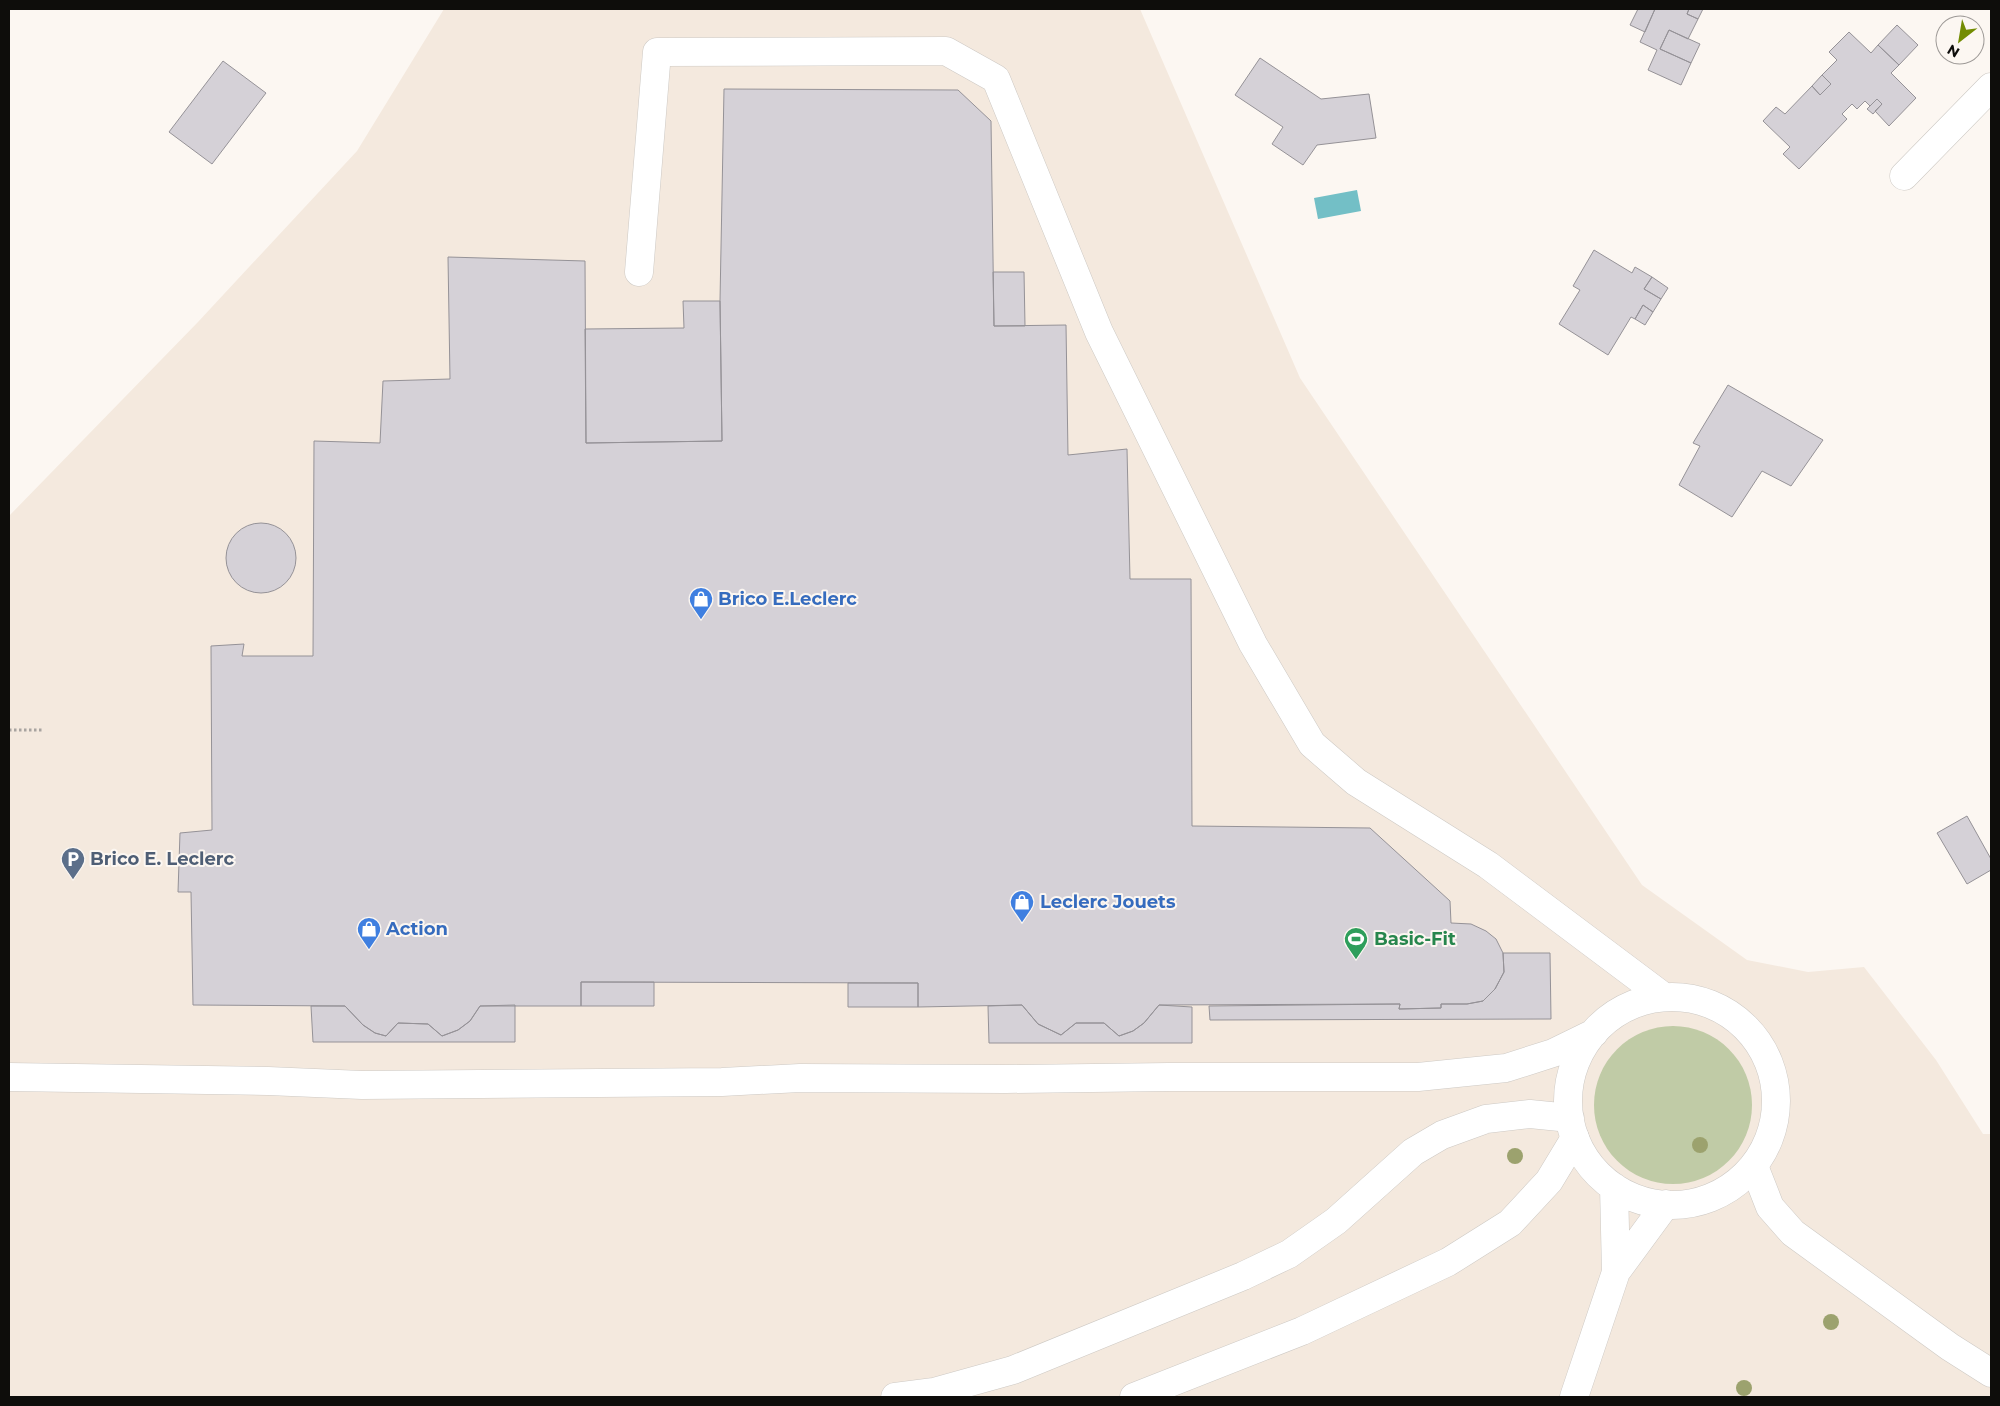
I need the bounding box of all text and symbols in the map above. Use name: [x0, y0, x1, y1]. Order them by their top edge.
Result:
north arrow: [1935, 15, 1985, 65]
text: N: [1944, 41, 1963, 62]
shop icon: Brico E.Leclerc: [688, 586, 714, 620]
place label: Brico E.Leclerc: [718, 588, 857, 610]
parking icon: Brico E. Leclerc: [60, 846, 86, 880]
place label: Brico E. Leclerc: [90, 848, 234, 870]
shop icon: Leclerc Jouets: [1009, 889, 1035, 923]
place label: Leclerc Jouets: [1040, 891, 1176, 913]
shop icon: Action: [356, 916, 382, 950]
place label: Action: [385, 918, 448, 940]
sports icon: Basic-Fit: [1343, 926, 1369, 960]
place label: Basic-Fit: [1374, 928, 1456, 950]

